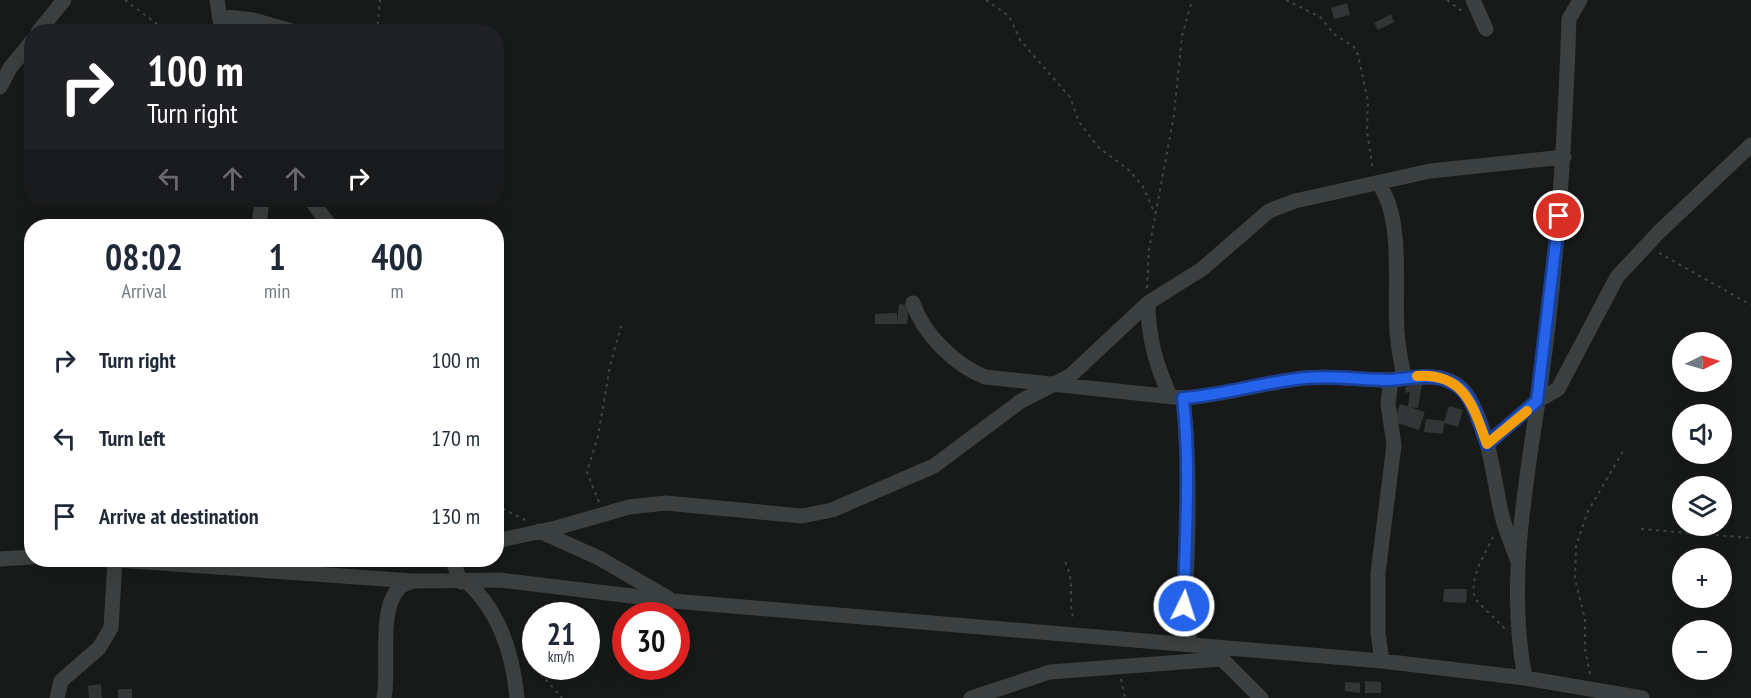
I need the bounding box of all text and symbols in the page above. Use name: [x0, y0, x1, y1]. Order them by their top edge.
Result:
text: 100 m: [147, 43, 244, 98]
icon: right: [48, 48, 126, 126]
text: Turn right: [147, 96, 238, 130]
icon: left: [153, 162, 186, 195]
icon: ahead: [216, 162, 249, 195]
icon: ahead: [279, 162, 312, 195]
icon: right: [342, 162, 375, 195]
pin: [1533, 190, 1584, 241]
icon: arrive: [1542, 199, 1575, 232]
text: 08:02: [105, 233, 183, 280]
text: 1: [268, 233, 286, 280]
text: 400: [371, 233, 423, 280]
text: Arrival: [121, 278, 167, 304]
text: min: [264, 278, 290, 304]
text: m: [391, 278, 404, 304]
north arrow: [1672, 332, 1732, 392]
map controls: [1672, 332, 1732, 680]
icon: right: [48, 344, 81, 377]
text: Turn right: [99, 346, 176, 374]
text: 100 m: [431, 346, 480, 374]
button: sound: [1672, 404, 1732, 464]
icon: left: [48, 422, 81, 455]
text: Turn left: [99, 424, 165, 452]
text: 170 m: [431, 424, 480, 452]
button: layers: [1672, 476, 1732, 536]
icon: arrive: [48, 500, 81, 533]
text: Arrive at destination: [99, 502, 259, 530]
text: 130 m: [431, 502, 480, 530]
button: +: [1672, 548, 1732, 608]
position arrow: [1152, 574, 1216, 638]
speed limit sign: 30: [612, 602, 690, 680]
text: 21: [547, 614, 575, 653]
button: −: [1672, 620, 1732, 680]
text: km/h: [548, 647, 574, 666]

